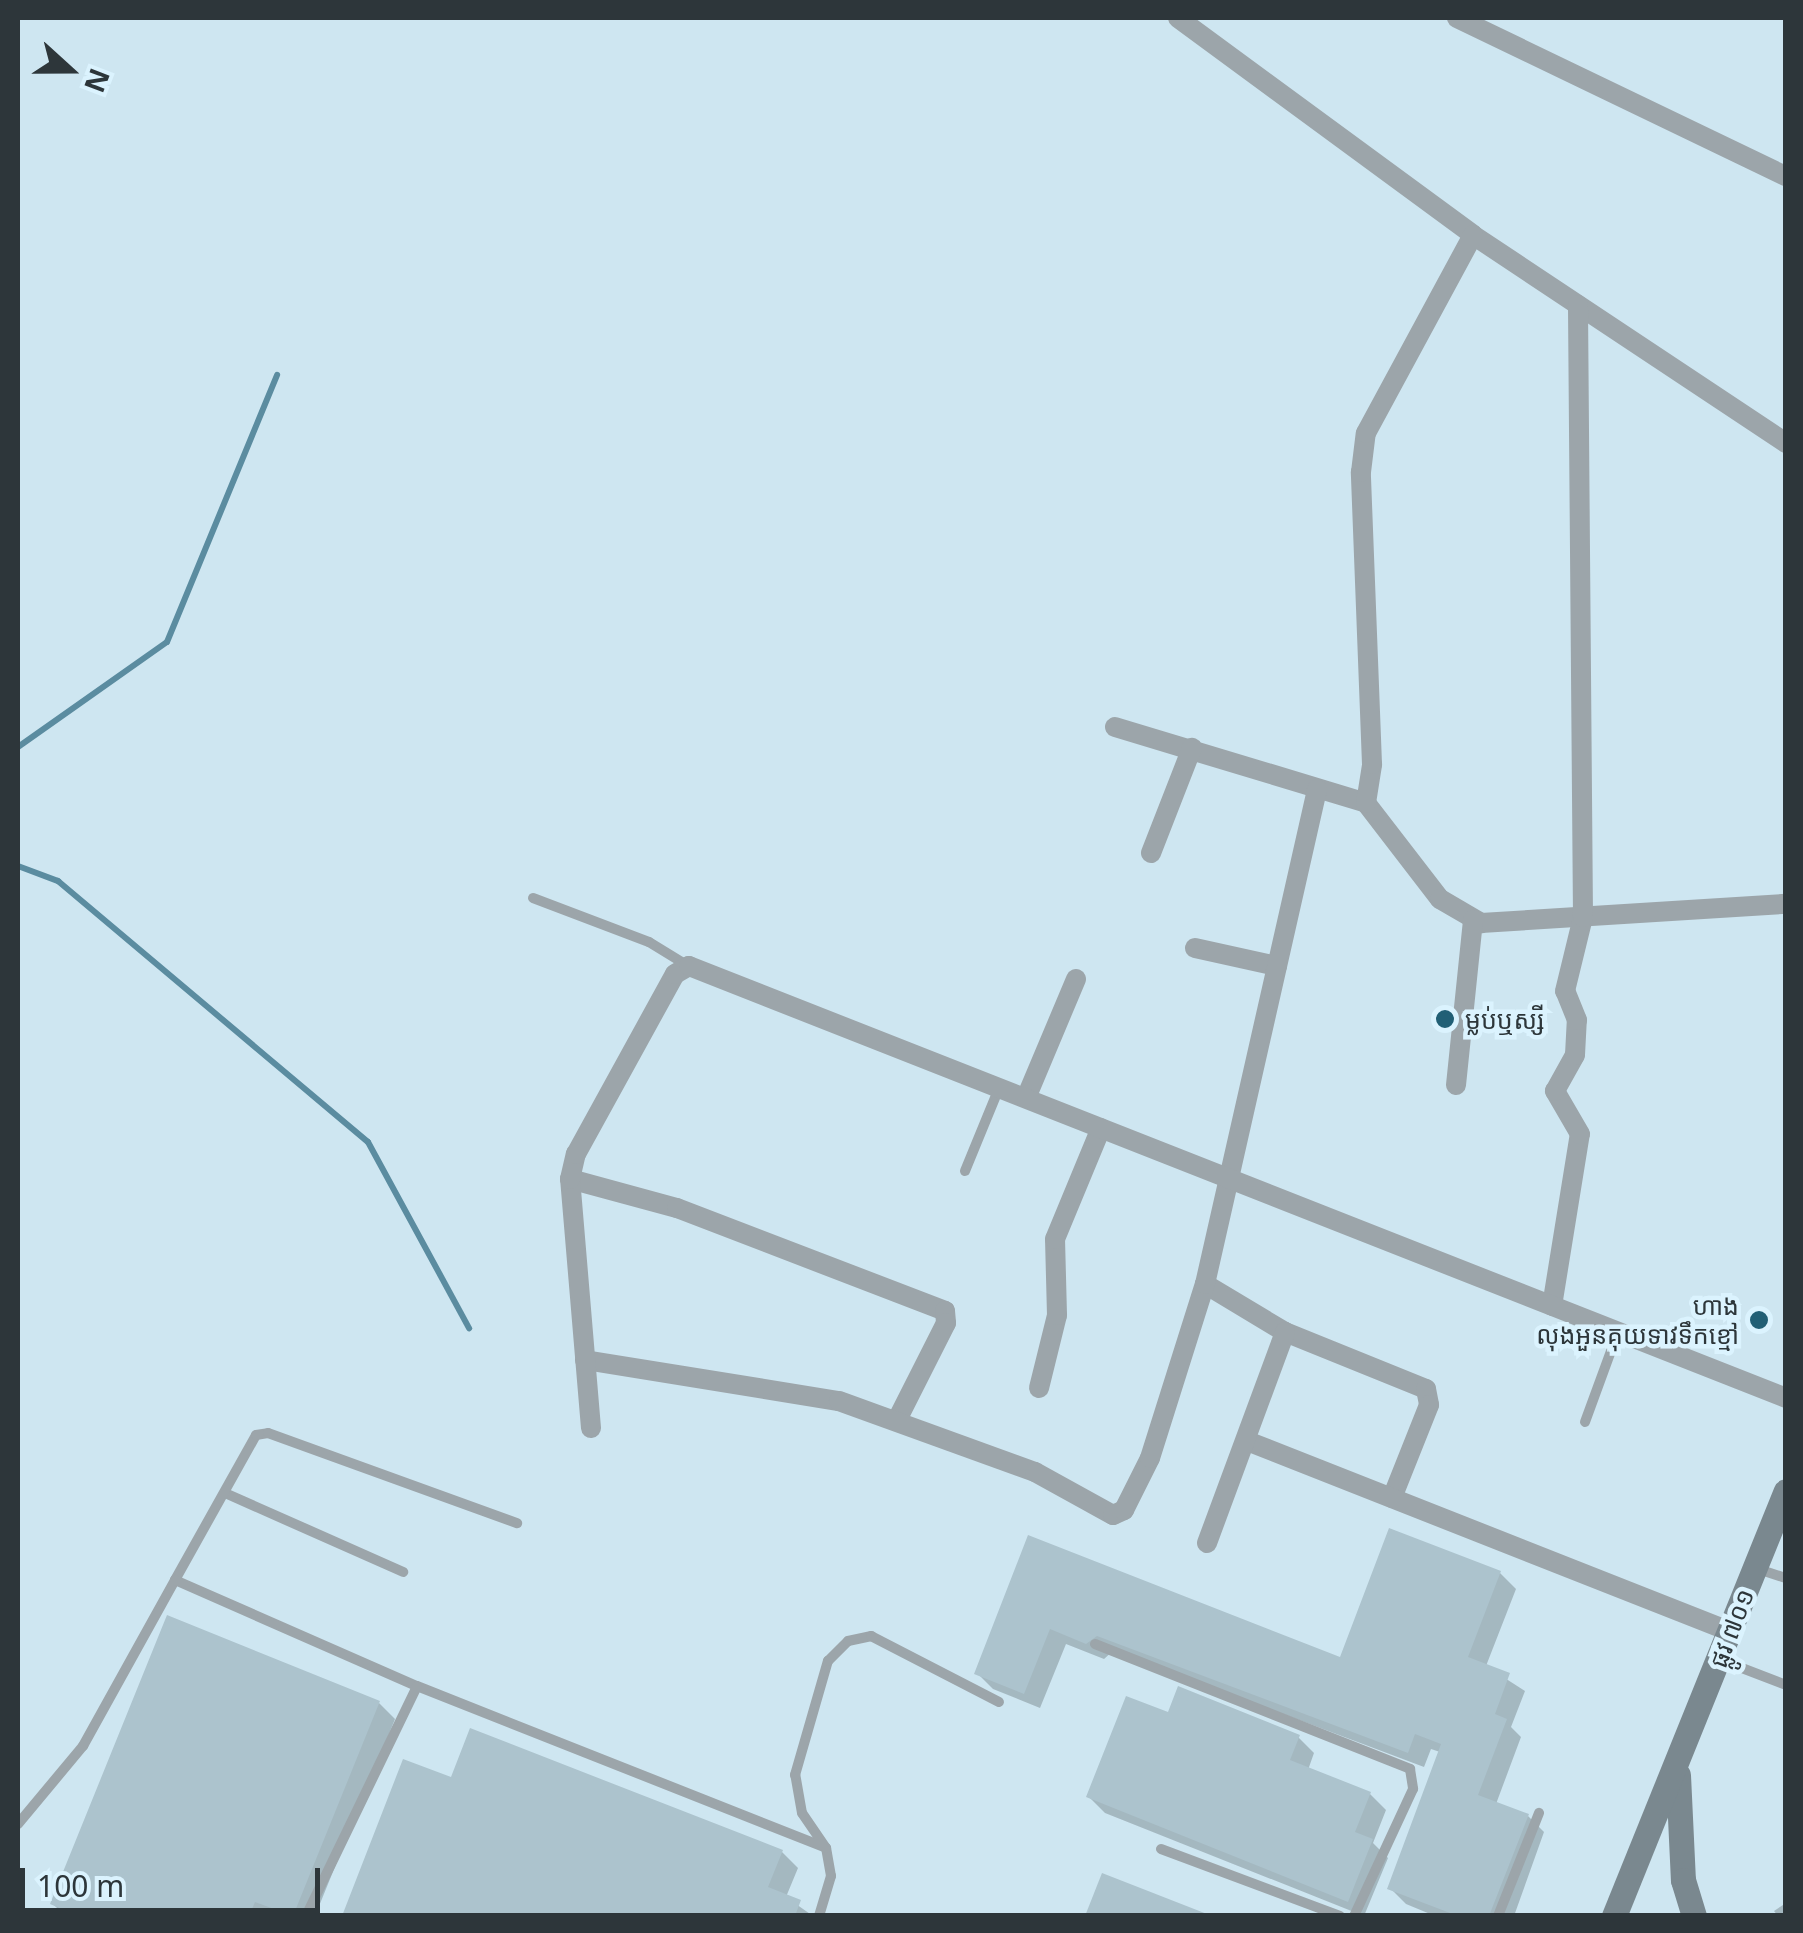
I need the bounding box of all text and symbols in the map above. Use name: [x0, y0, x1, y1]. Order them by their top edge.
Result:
north arrow: [20, 20, 120, 120]
text: N: [76, 63, 120, 98]
place label: ម្លប់ឬស្សី: [1465, 1004, 1545, 1034]
marker: ម្លប់ឬស្សី: [1434, 1008, 1456, 1030]
place label: ហាង លុងអួនគុយទាវទឹកខ្មៅ: [1536, 1291, 1739, 1350]
marker: ហាង លុងអួនគុយទាវទឹកខ្មៅ: [1748, 1309, 1770, 1331]
street label: ផ្លូវ ៧០១: [1702, 1584, 1760, 1672]
scale bar: [25, 1848, 325, 1910]
text: 100 m: [37, 1865, 124, 1906]

